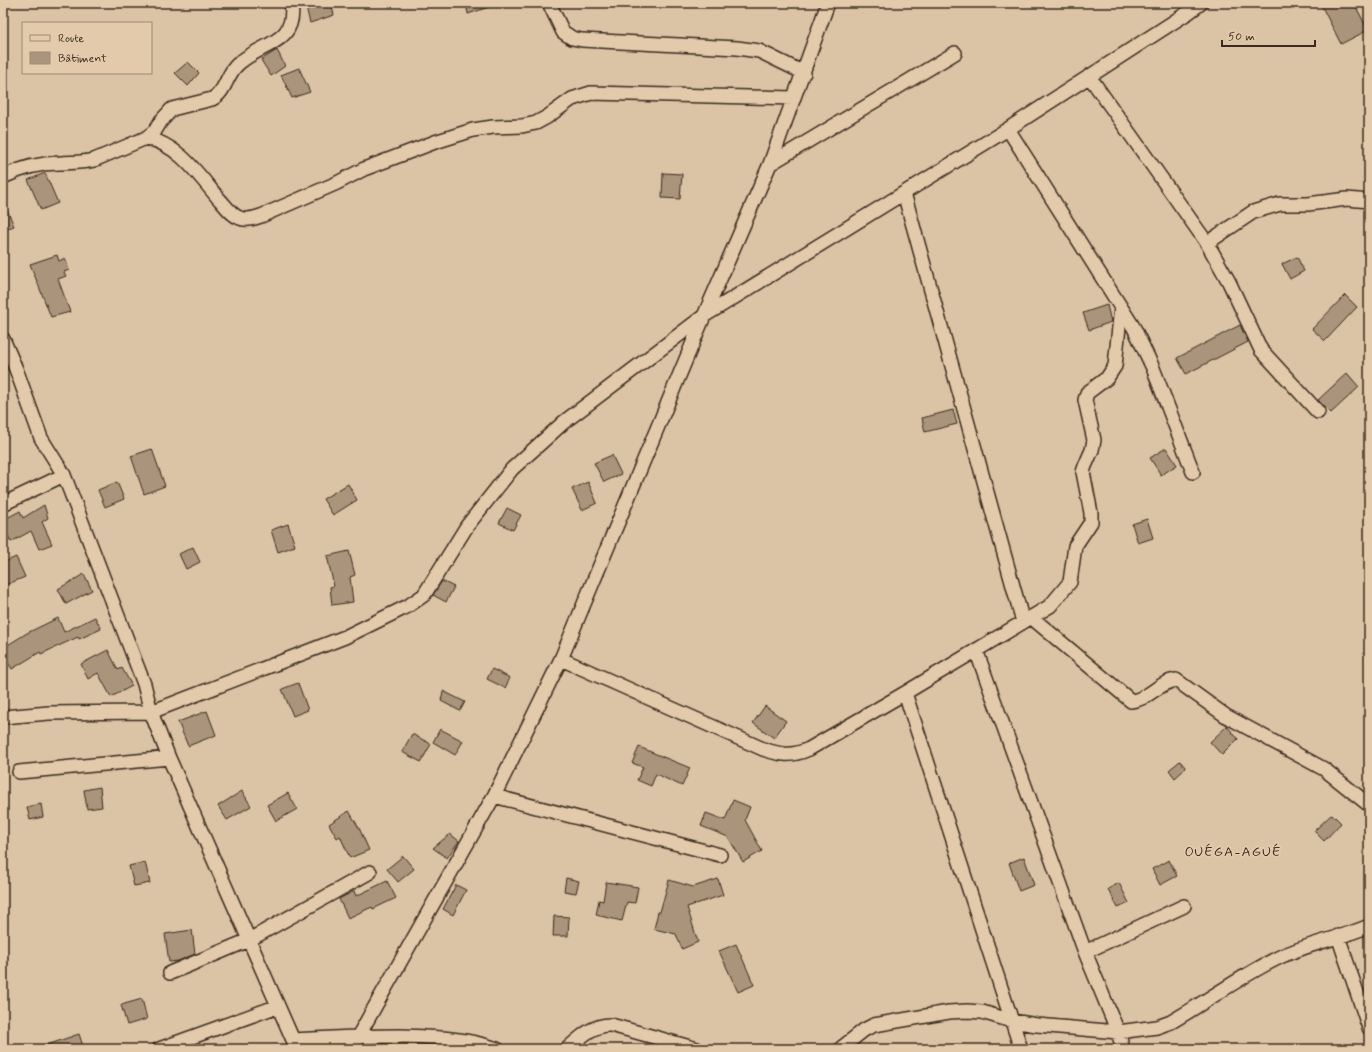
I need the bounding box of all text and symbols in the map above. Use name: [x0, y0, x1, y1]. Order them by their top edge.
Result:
legend: [22, 22, 152, 74]
scale bar: [1222, 22, 1315, 48]
text: 50 m: [1228, 29, 1255, 45]
text: Route: [58, 31, 84, 47]
text: Bâtiment: [58, 51, 107, 67]
district label: OUÉGA-AGUÉ: [1185, 843, 1281, 861]

